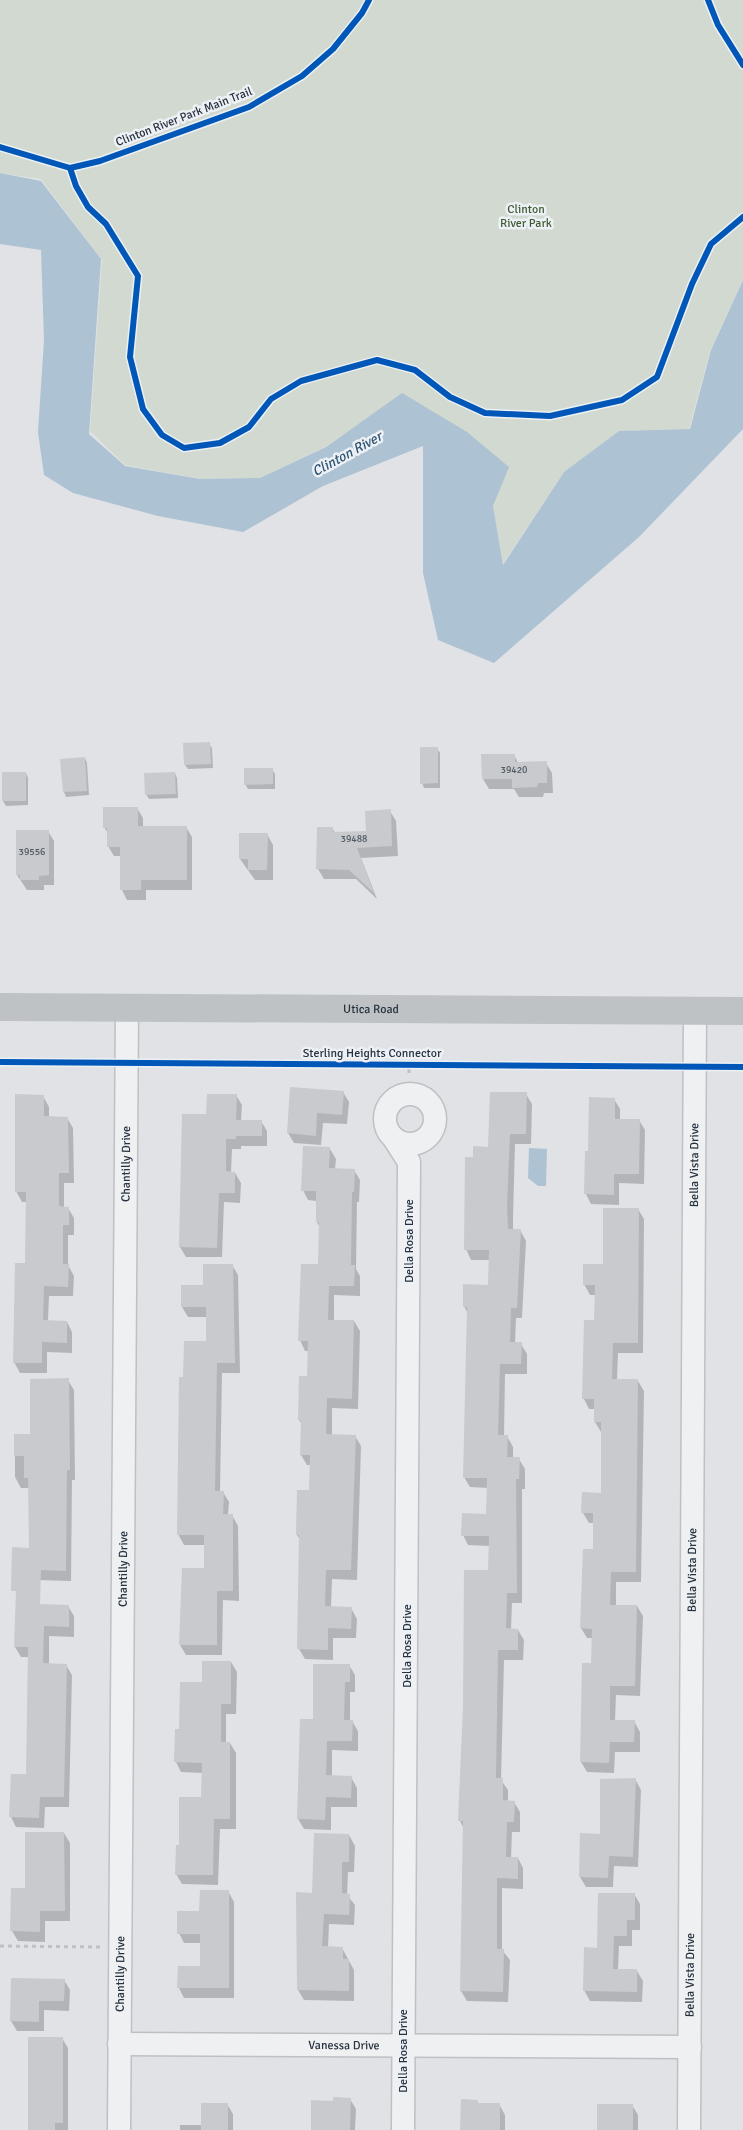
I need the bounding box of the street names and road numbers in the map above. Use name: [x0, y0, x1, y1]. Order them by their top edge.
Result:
street label: Clinton River Park Main Trail: [114, 84, 255, 150]
street label: Utica Road: [343, 1001, 399, 1017]
street label: Sterling Heights Connector: [303, 1046, 442, 1061]
street label: Bella Vista Drive: [686, 1123, 702, 1207]
street label: Chantilly Drive: [118, 1126, 134, 1202]
street label: Della Rosa Drive: [402, 1199, 417, 1283]
street label: Bella Vista Drive: [684, 1528, 700, 1612]
street label: Chantilly Drive: [115, 1531, 131, 1607]
street label: Della Rosa Drive: [400, 1604, 415, 1688]
street label: Bella Vista Drive: [682, 1933, 698, 2017]
street label: Chantilly Drive: [112, 1936, 128, 2012]
street label: Della Rosa Drive: [396, 2009, 411, 2093]
street label: Vanessa Drive: [308, 2037, 380, 2053]

